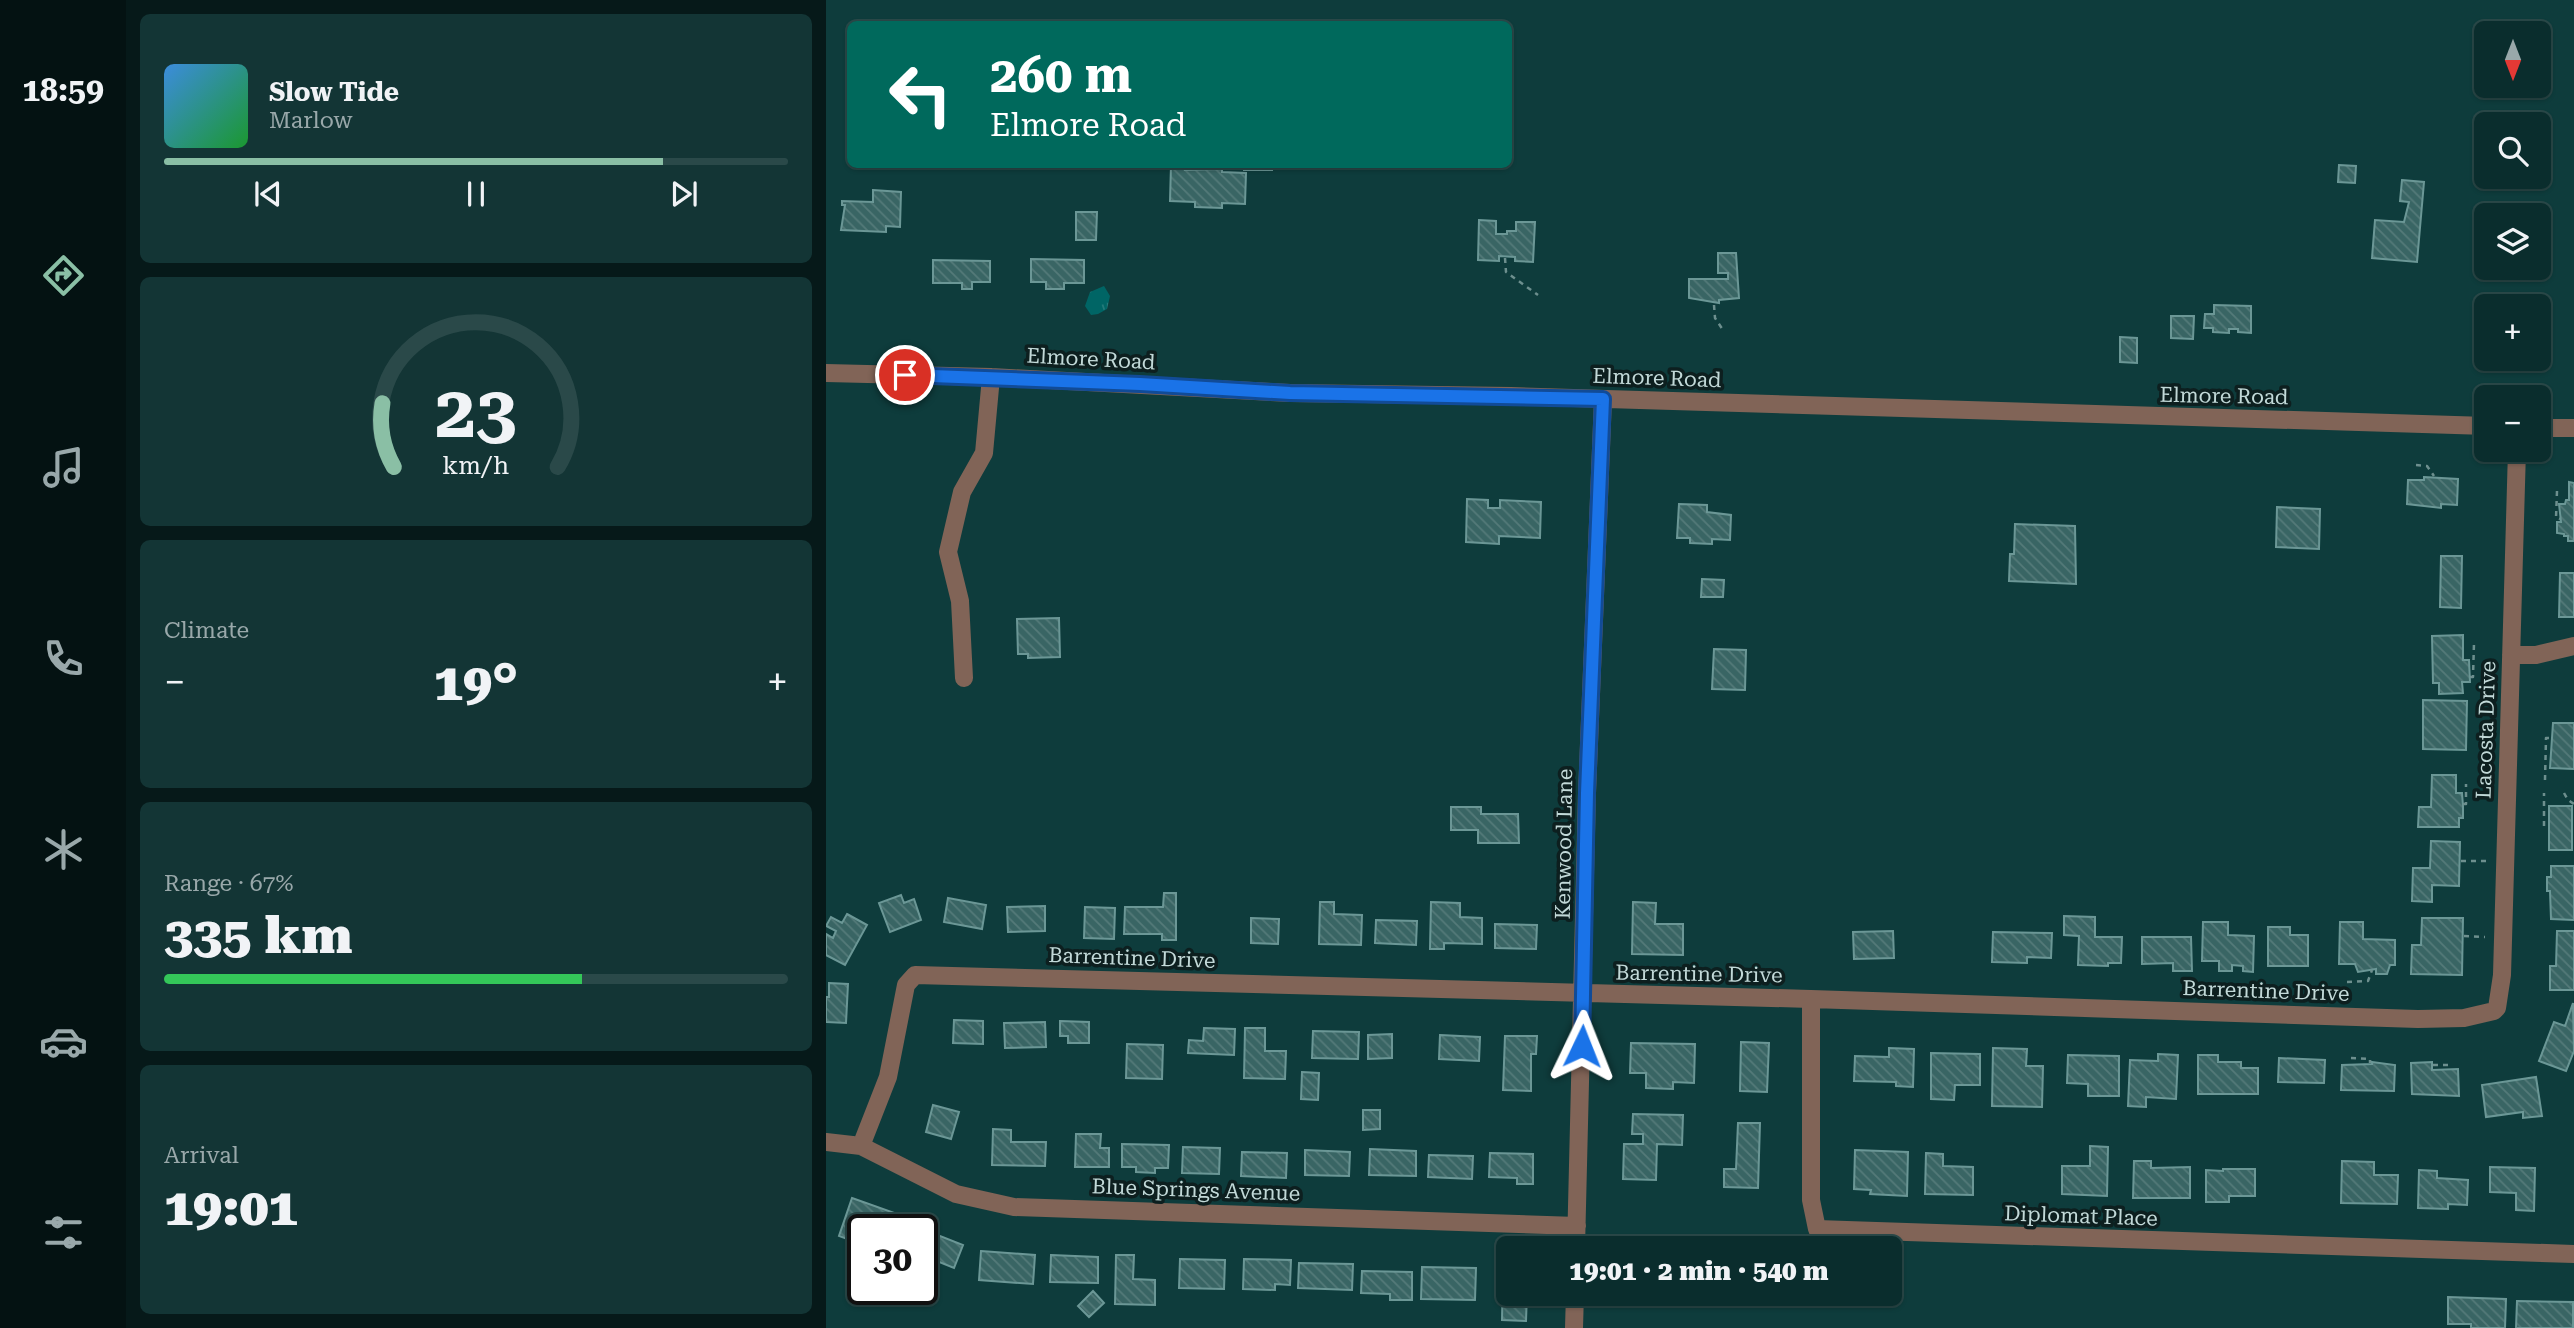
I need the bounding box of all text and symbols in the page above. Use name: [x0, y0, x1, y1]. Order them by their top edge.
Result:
north arrow: [2474, 21, 2552, 98]
map controls: [2474, 21, 2551, 462]
text: 260 m: [990, 47, 1132, 104]
icon: left: [875, 49, 966, 140]
text: 18:59: [22, 71, 104, 109]
text: Slow Tide: [269, 77, 399, 107]
text: Elmore Road: [990, 106, 1186, 144]
text: Marlow: [269, 107, 352, 134]
button: search: [2474, 112, 2551, 189]
icon: previous: [249, 175, 287, 213]
icon: pause: [457, 175, 495, 213]
icon: next: [665, 175, 703, 213]
button: layers: [2474, 203, 2551, 280]
icon: directions: [39, 251, 88, 300]
button: +: [2474, 294, 2551, 371]
street label: Elmore Road: [1026, 344, 1157, 374]
pin: [875, 345, 935, 405]
icon: arrive: [886, 356, 924, 394]
street label: Elmore Road: [1592, 364, 1722, 392]
text: 23: [435, 371, 517, 456]
street label: Elmore Road: [2159, 383, 2289, 409]
button: −: [2474, 385, 2551, 462]
icon: music: [39, 443, 88, 492]
text: km/h: [443, 451, 509, 480]
text: Climate: [164, 617, 249, 644]
icon: phone: [39, 634, 88, 683]
text: 19°: [434, 652, 518, 713]
text: −: [164, 660, 185, 704]
text: +: [767, 660, 788, 704]
street label: Lacosta Drive: [2472, 660, 2500, 800]
street label: Kenwood Lane: [1551, 768, 1577, 920]
icon: climate: [39, 825, 88, 874]
text: Range · 67%: [164, 870, 293, 897]
text: 335 km: [164, 905, 352, 966]
street label: Barrentine Drive: [1048, 943, 1216, 973]
street label: Barrentine Drive: [1615, 961, 1783, 987]
street label: Barrentine Drive: [2182, 976, 2350, 1006]
position arrow: [1545, 1009, 1619, 1083]
icon: car: [39, 1017, 88, 1066]
text: Arrival: [164, 1142, 239, 1169]
street label: Blue Springs Avenue: [1091, 1174, 1301, 1206]
text: 19:01: [164, 1177, 298, 1238]
street label: Diplomat Place: [2004, 1201, 2158, 1231]
icon: filters: [39, 1208, 88, 1257]
speed limit sign: 30: [847, 1214, 938, 1305]
text: 19:01 · 2 min · 540 m: [1569, 1256, 1829, 1286]

